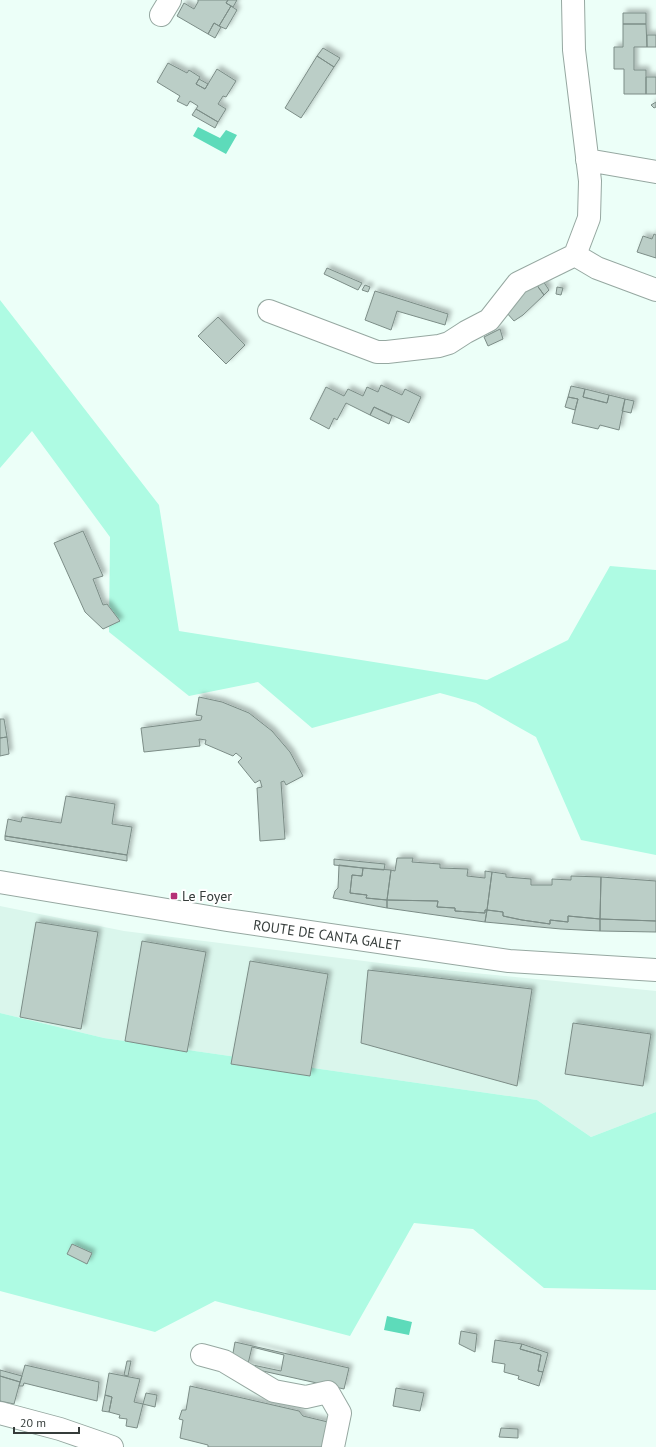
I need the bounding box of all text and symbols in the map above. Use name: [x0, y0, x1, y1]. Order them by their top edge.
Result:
place label: Le Foyer: [182, 887, 232, 905]
marker: Le Foyer: [169, 891, 179, 901]
street label: ROUTE DE CANTA GALET: [252, 916, 402, 954]
scale bar: [14, 1409, 79, 1435]
text: 20 m: [20, 1415, 46, 1430]

